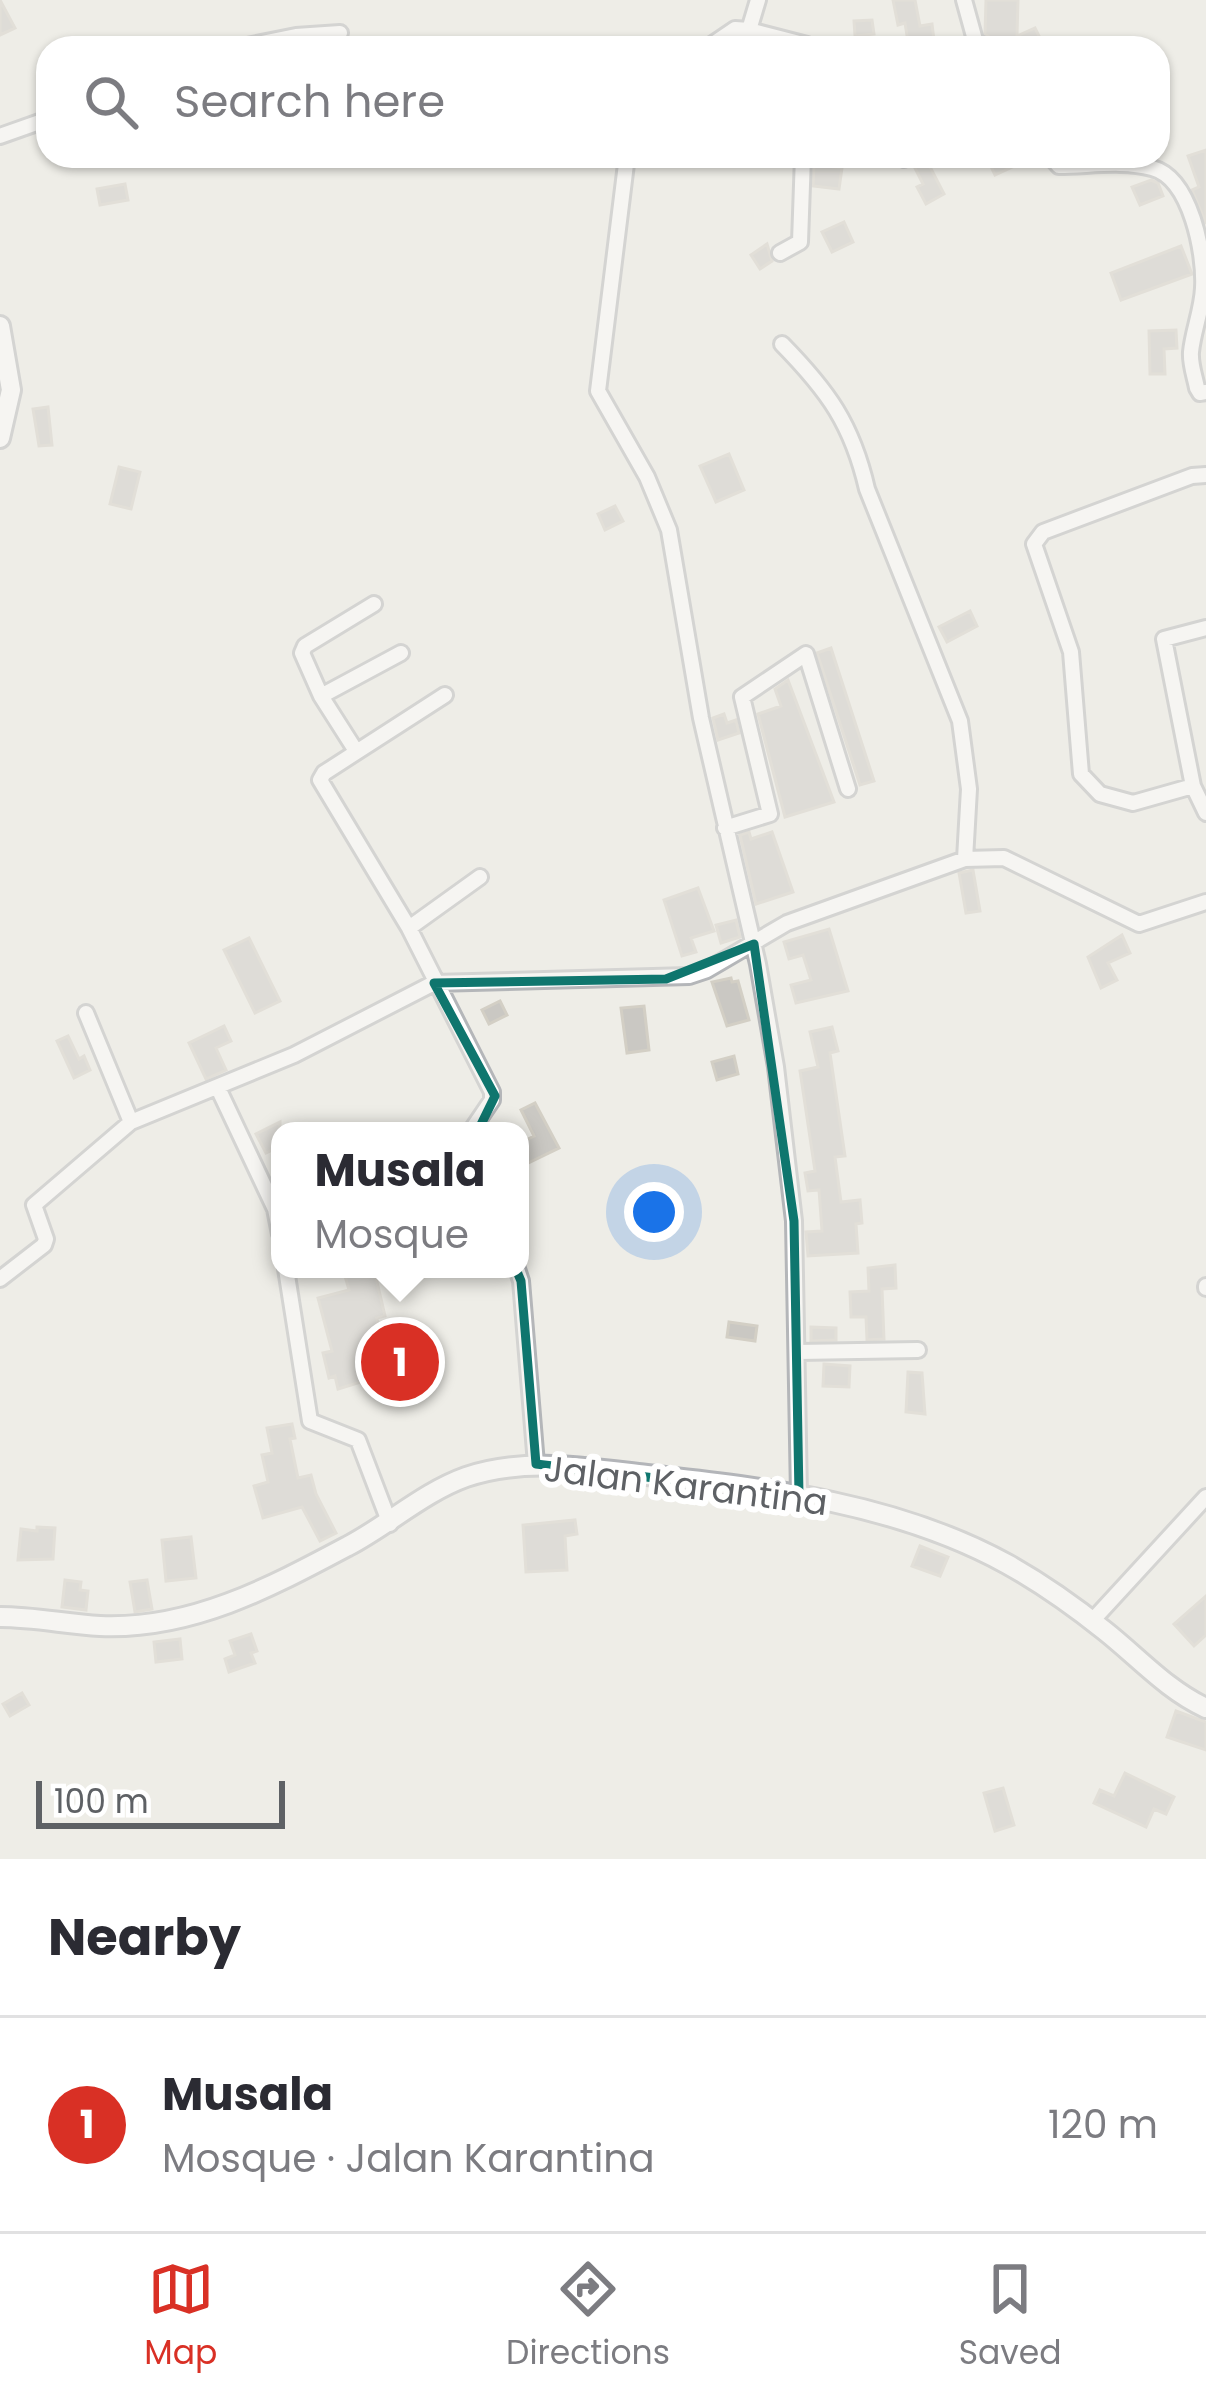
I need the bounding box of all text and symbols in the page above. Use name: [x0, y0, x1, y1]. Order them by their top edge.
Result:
search box: [36, 36, 1170, 168]
icon: search: [78, 69, 144, 135]
text: Search here: [174, 70, 445, 133]
popup: [271, 1122, 529, 1278]
text: Musala: [314, 1139, 486, 1202]
your location: [624, 1182, 684, 1242]
text: Mosque: [314, 1207, 469, 1262]
pin: 1: [361, 1317, 439, 1407]
street label: Jalan Karantina: [541, 1443, 831, 1528]
scale bar: [36, 1775, 285, 1828]
text: 100 m: [54, 1778, 149, 1825]
text: Nearby: [48, 1901, 241, 1973]
text: Musala: [162, 2063, 333, 2126]
text: 1: [80, 2097, 94, 2152]
text: 120 m: [1048, 2097, 1158, 2152]
text: Mosque · Jalan Karantina: [162, 2131, 655, 2186]
tab: Map: [144, 2256, 217, 2378]
tab: Directions: [506, 2256, 670, 2378]
tab: Saved: [959, 2256, 1062, 2378]

